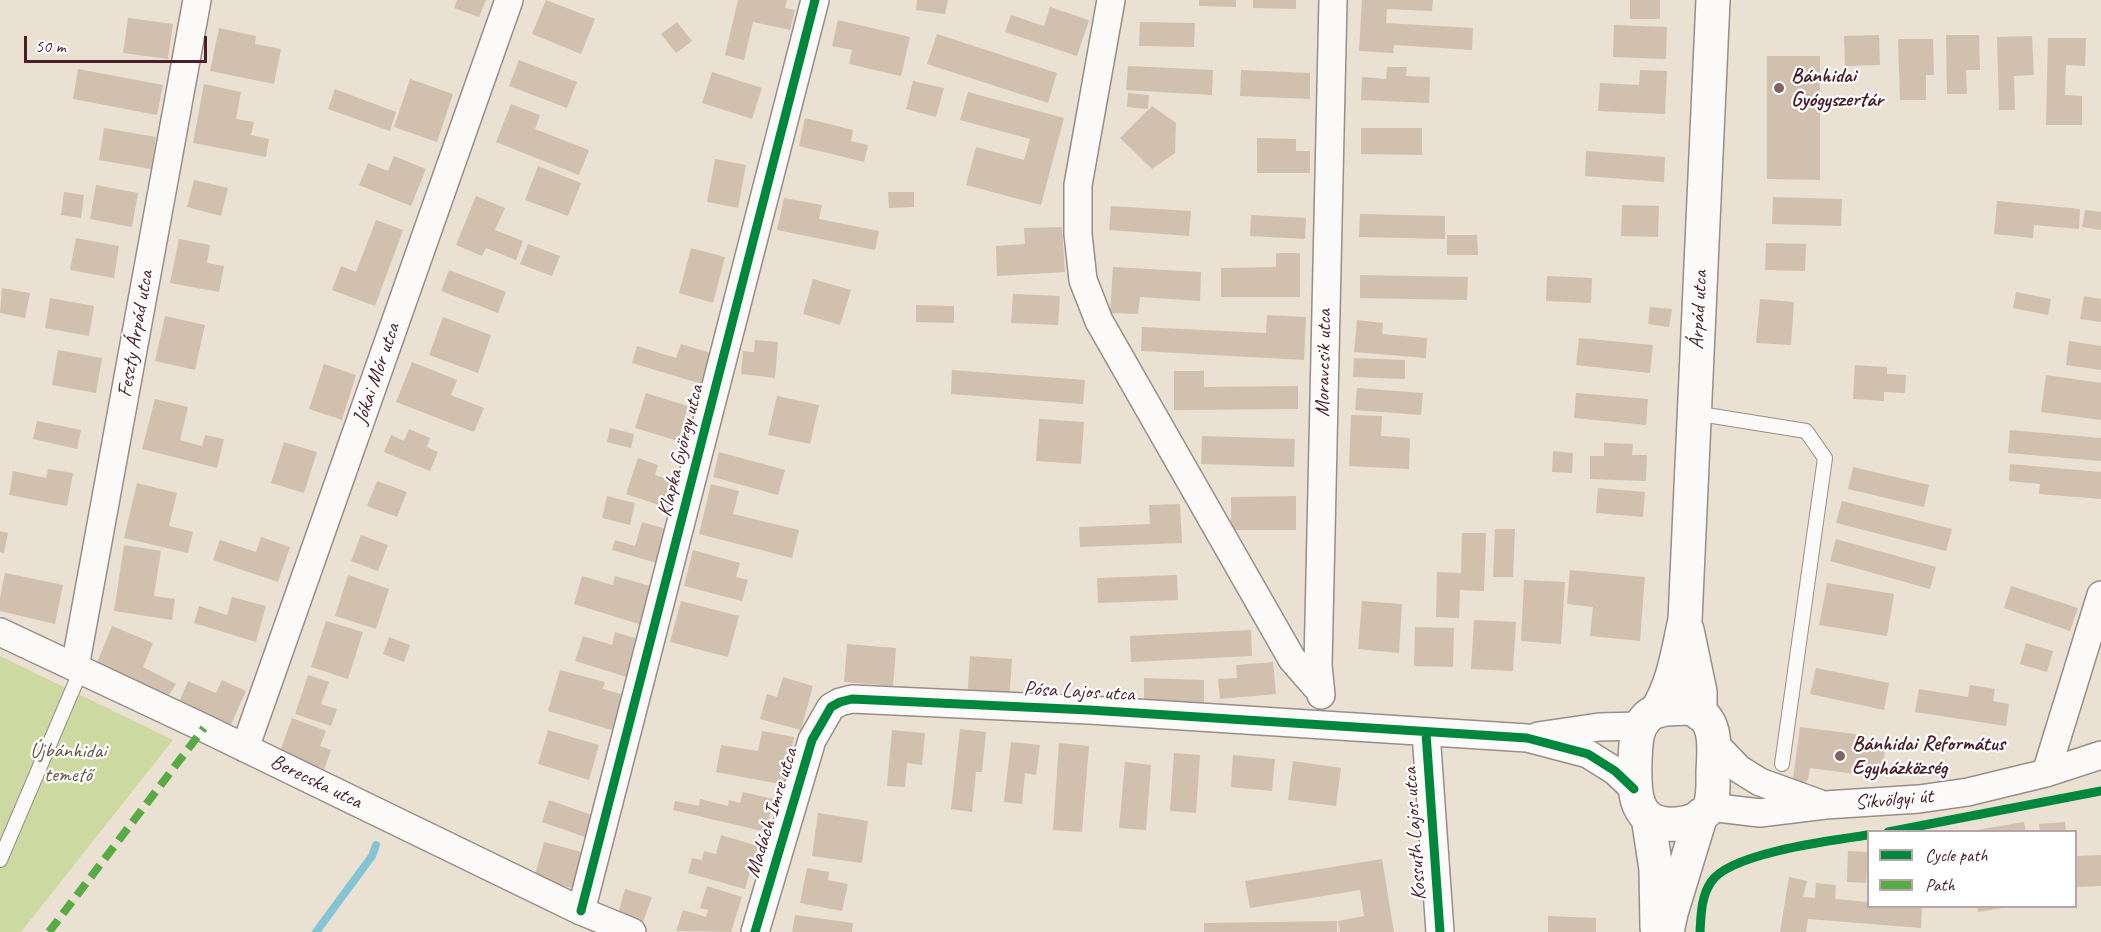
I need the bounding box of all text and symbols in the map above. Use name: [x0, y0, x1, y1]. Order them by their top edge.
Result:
scale bar: [27, 24, 210, 62]
text: 50 m: [35, 35, 66, 57]
place label: Bánhidai Gyógyszertár: [1791, 63, 1883, 113]
marker: Bánhidai Gyógyszertár: [1772, 81, 1786, 95]
street label: Feszty Árpád utca: [112, 269, 160, 399]
street label: Árpád utca: [1684, 270, 1714, 350]
street label: Moravcsik utca: [1310, 309, 1338, 417]
street label: Jókai Mór utca: [348, 320, 406, 428]
street label: Klapka György utca: [652, 382, 710, 520]
street label: Pósa Lajos utca: [1023, 677, 1135, 707]
place label: Bánhidai Református Egyházközség: [1852, 731, 2005, 781]
park label: Újbánhidai temető: [30, 738, 106, 788]
street label: Madách Imre utca: [740, 745, 804, 881]
street label: Berecska utca: [266, 749, 366, 815]
marker: Bánhidai Református Egyházközség: [1833, 749, 1847, 763]
street label: Kossuth Lajos utca: [1398, 767, 1432, 901]
street label: Síkvölgyi út: [1854, 784, 1934, 816]
legend: [1867, 830, 2077, 908]
text: Cycle path: [1925, 844, 1987, 866]
text: Path: [1925, 874, 1955, 896]

